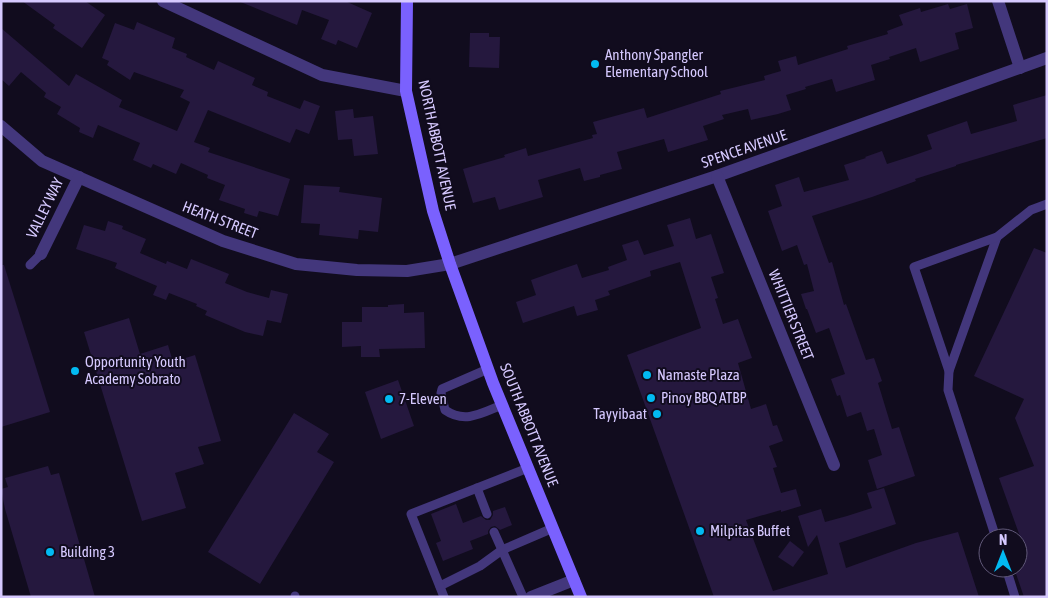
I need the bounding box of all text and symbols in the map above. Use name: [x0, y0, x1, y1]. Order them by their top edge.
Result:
place label: Anthony Spangler Elementary School: [605, 46, 708, 80]
marker: Anthony Spangler Elementary School: [589, 58, 601, 70]
street label: NORTH ABBOTT AVENUE: [415, 78, 460, 212]
street label: SPENCE AVENUE: [699, 126, 789, 171]
street label: VALLEY WAY: [23, 175, 67, 241]
street label: HEATH STREET: [180, 197, 260, 242]
street label: WHITTIER STREET: [766, 267, 818, 363]
place label: Opportunity Youth Academy Sobrato: [85, 353, 186, 387]
street label: SOUTH ABBOTT AVENUE: [497, 361, 562, 489]
marker: Opportunity Youth Academy Sobrato: [69, 365, 81, 377]
place label: Namaste Plaza: [657, 366, 740, 383]
marker: Namaste Plaza: [641, 369, 653, 381]
place label: Pinoy BBQ ATBP: [661, 389, 747, 406]
place label: 7-Eleven: [399, 390, 447, 407]
marker: Pinoy BBQ ATBP: [645, 392, 657, 404]
marker: 7-Eleven: [383, 393, 395, 405]
place label: Tayyibaat: [593, 405, 647, 422]
marker: Tayyibaat: [651, 408, 663, 420]
place label: Milpitas Buffet: [710, 522, 790, 539]
marker: Milpitas Buffet: [694, 525, 706, 537]
north arrow: [978, 528, 1028, 578]
text: N: [999, 532, 1007, 548]
place label: Building 3: [60, 543, 115, 560]
marker: Building 3: [44, 546, 56, 558]

